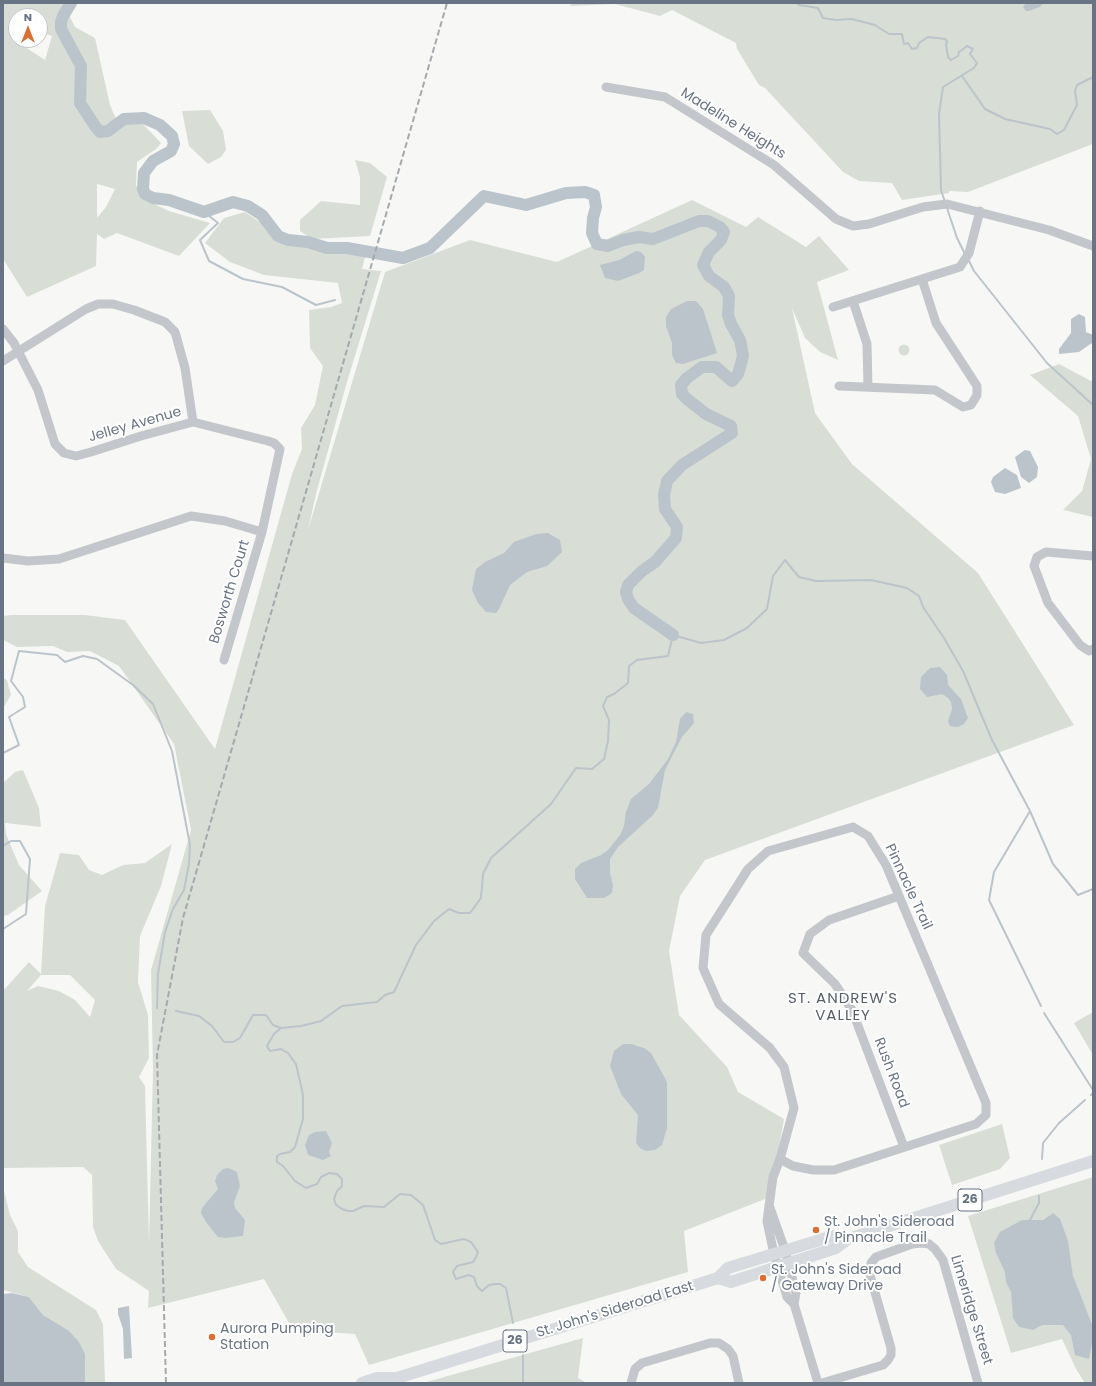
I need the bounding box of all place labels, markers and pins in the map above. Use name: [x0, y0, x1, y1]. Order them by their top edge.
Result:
place label: St. John's Sideroad / Pinnacle Trail: [824, 1214, 954, 1246]
marker: St. John's Sideroad / Pinnacle Trail: [811, 1225, 821, 1235]
place label: St. John's Sideroad / Gateway Drive: [771, 1262, 901, 1294]
marker: St. John's Sideroad / Gateway Drive: [758, 1273, 768, 1283]
place label: Aurora Pumping Station: [220, 1321, 334, 1354]
marker: Aurora Pumping Station: [207, 1332, 217, 1342]

